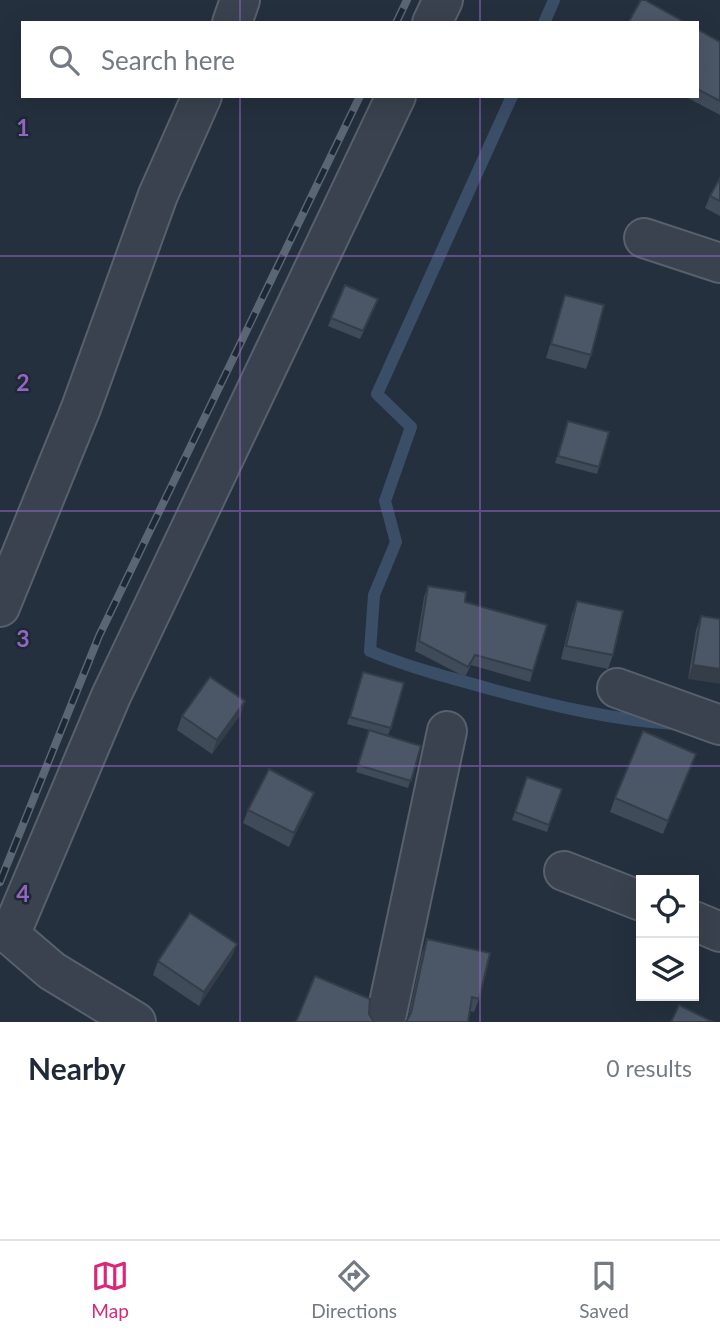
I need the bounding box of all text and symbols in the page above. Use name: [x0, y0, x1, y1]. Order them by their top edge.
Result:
search box: [21, 21, 699, 98]
icon: search: [45, 41, 83, 79]
text: Search here: [101, 44, 235, 76]
text: 1: [16, 113, 30, 141]
text: 2: [16, 368, 30, 396]
text: 3: [16, 624, 30, 652]
map controls: [636, 875, 699, 1001]
button: locate: [636, 875, 699, 938]
text: 4: [16, 879, 30, 907]
button: layers: [636, 938, 699, 1001]
text: Nearby: [28, 1050, 126, 1086]
text: 0 results: [606, 1054, 692, 1082]
tab: Map: [91, 1257, 129, 1322]
tab: Directions: [311, 1257, 397, 1322]
tab: Saved: [579, 1257, 629, 1322]

